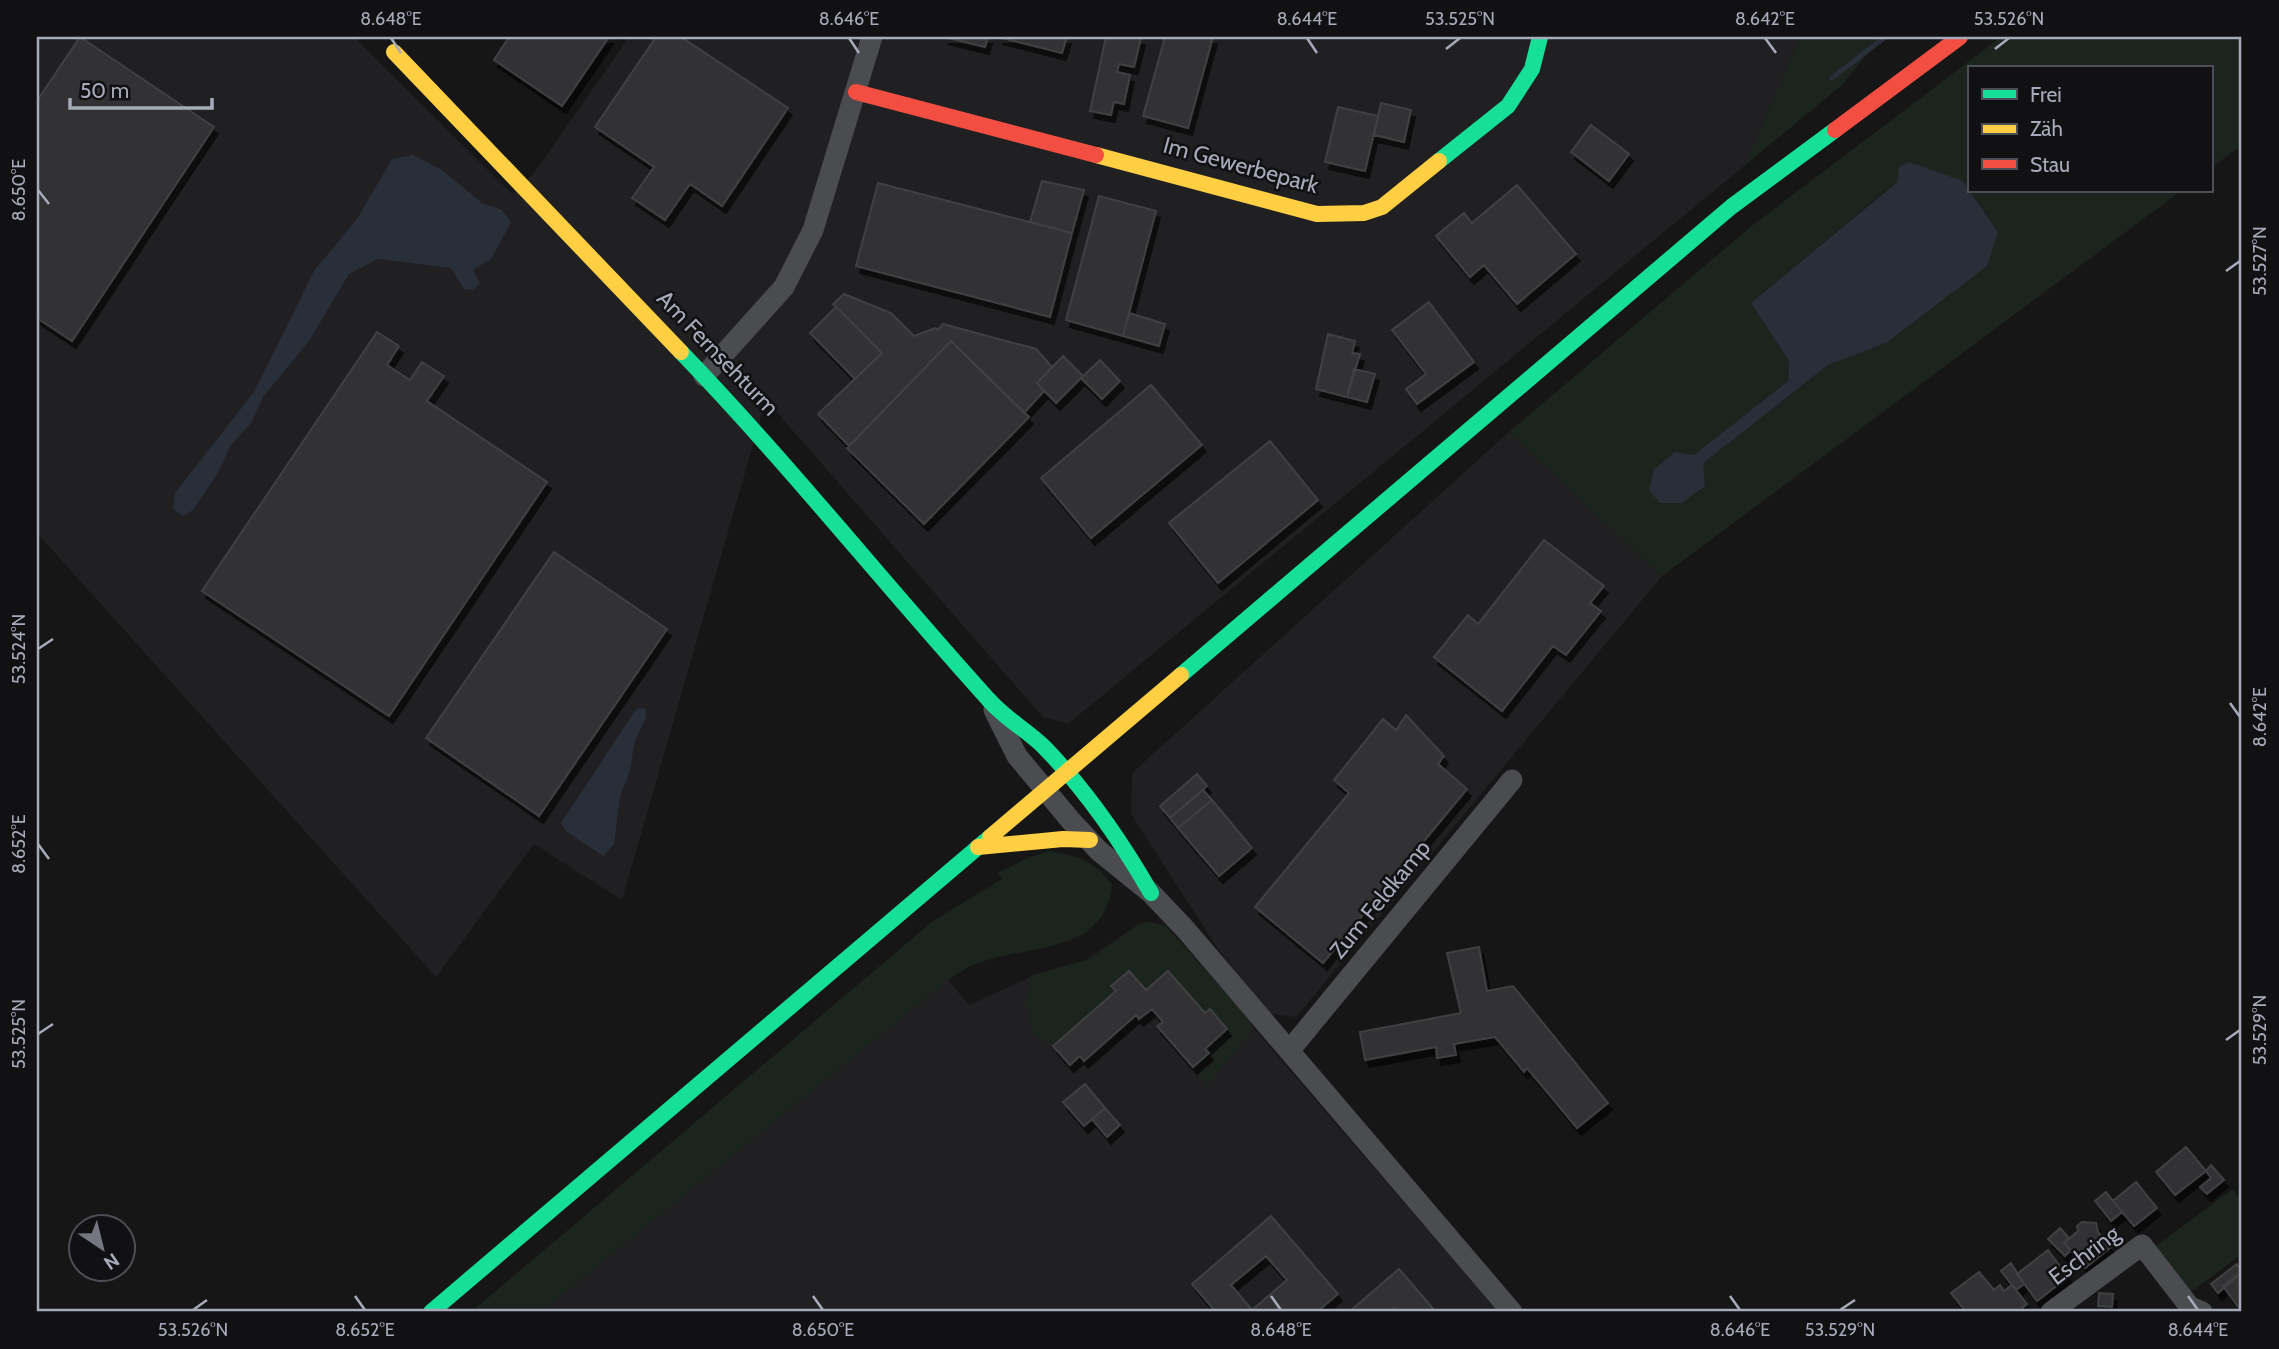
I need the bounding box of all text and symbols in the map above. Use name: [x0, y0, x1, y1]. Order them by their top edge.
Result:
text: 8.648°E: [360, 8, 422, 30]
text: 8.646°E: [819, 8, 879, 30]
text: 8.644°E: [1277, 8, 1337, 30]
text: 53.525°N: [1425, 8, 1495, 30]
text: 8.642°E: [1735, 8, 1795, 30]
text: 53.526°N: [1974, 8, 2044, 30]
scale bar: [70, 66, 212, 110]
legend: [1968, 66, 2212, 192]
text: 50 m: [80, 78, 129, 103]
text: Frei: [2030, 82, 2062, 107]
text: Zäh: [2030, 116, 2063, 141]
street label: Im Gewerbepark: [1160, 131, 1322, 199]
text: Stau: [2030, 152, 2070, 177]
text: 8.650°E: [8, 159, 30, 221]
text: 53.527°N: [2249, 226, 2271, 296]
street label: Am Fernsehturm: [651, 285, 785, 421]
text: 53.524°N: [8, 614, 30, 684]
text: 8.642°E: [2249, 687, 2271, 747]
text: 8.652°E: [8, 814, 30, 874]
street label: Zum Feldkamp: [1324, 834, 1436, 964]
text: 53.529°N: [2249, 995, 2271, 1065]
text: 53.525°N: [8, 999, 30, 1069]
north arrow: [66, 1212, 136, 1282]
street label: Eschring: [2043, 1219, 2125, 1291]
text: N: [99, 1248, 124, 1275]
text: 53.526°N: [158, 1319, 228, 1341]
text: 8.652°E: [335, 1319, 395, 1341]
text: 8.650°E: [792, 1319, 854, 1341]
text: 8.648°E: [1250, 1319, 1312, 1341]
text: 8.646°E: [1710, 1319, 1770, 1341]
text: 53.529°N: [1805, 1319, 1875, 1341]
text: 8.644°E: [2168, 1319, 2228, 1341]

